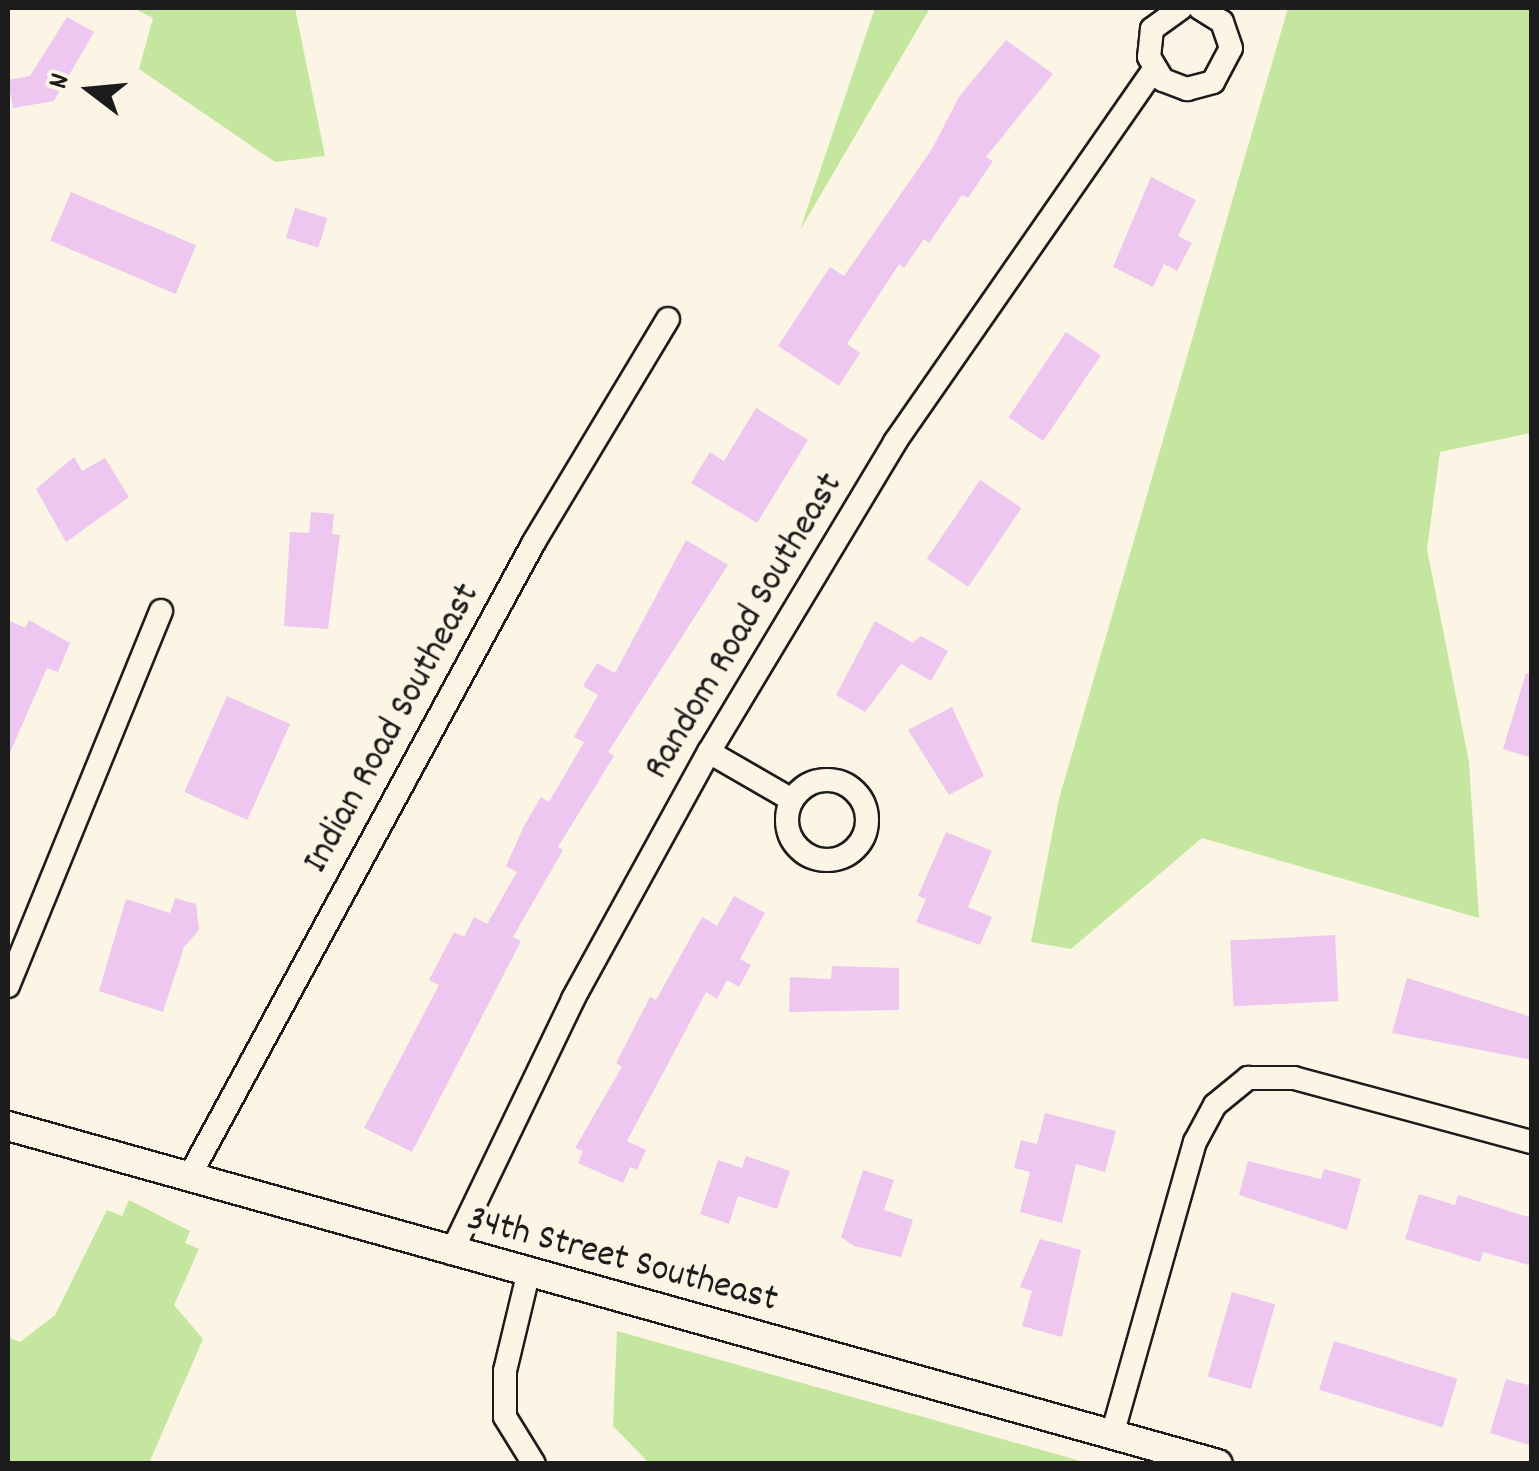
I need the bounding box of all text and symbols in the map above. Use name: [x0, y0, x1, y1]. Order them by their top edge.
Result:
north arrow: [40, 40, 140, 140]
text: N: [40, 70, 82, 94]
street label: Random Road Southeast: [636, 466, 854, 788]
street label: Indian Road Southeast: [295, 576, 491, 882]
street label: 34th Street Southeast: [462, 1198, 782, 1324]

